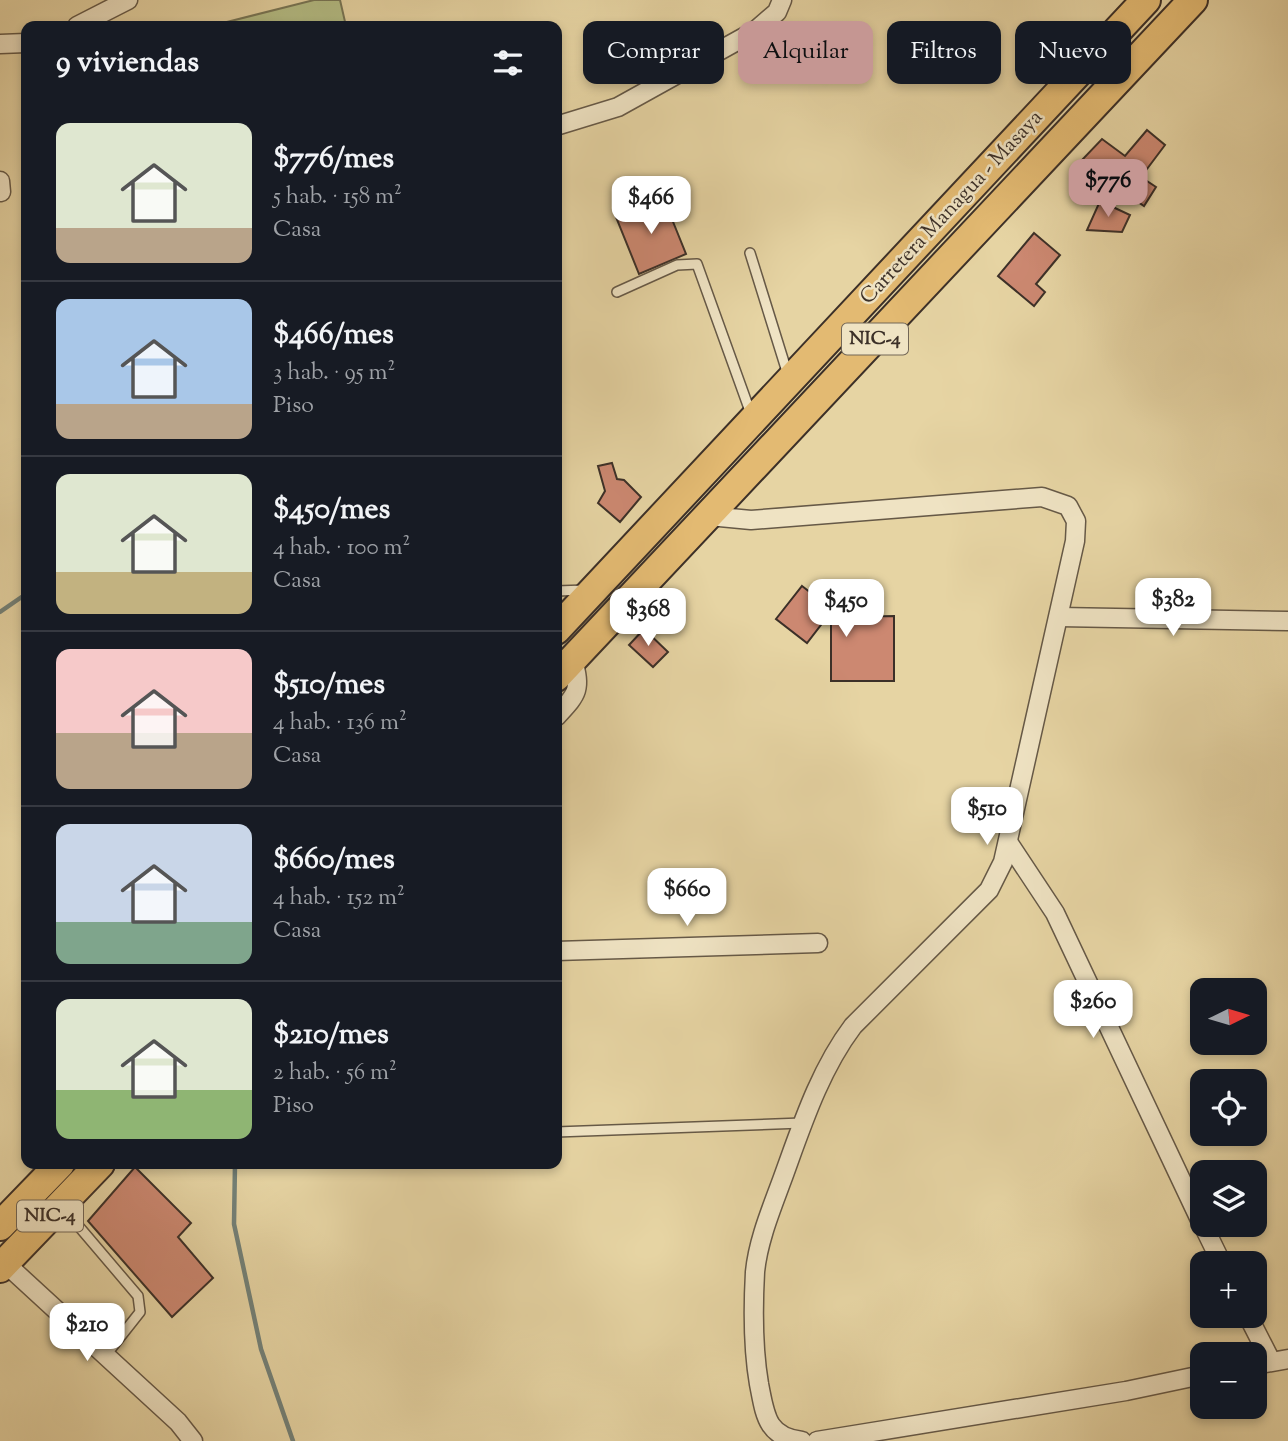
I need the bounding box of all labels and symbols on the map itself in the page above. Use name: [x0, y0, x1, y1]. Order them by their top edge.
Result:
street label: Carretera Managua - Masaya: [854, 104, 1051, 312]
pin: $776: [1067, 160, 1149, 219]
pin: $466: [610, 176, 692, 236]
road number: NIC-4: [842, 324, 908, 354]
pin: $382: [1132, 578, 1214, 638]
pin: $450: [805, 580, 887, 639]
pin: $368: [607, 588, 689, 648]
pin: $510: [946, 788, 1028, 847]
pin: $660: [646, 869, 728, 928]
north arrow: [1190, 978, 1267, 1055]
pin: $260: [1052, 981, 1134, 1040]
road number: NIC-4: [17, 1200, 83, 1232]
pin: $210: [46, 1304, 128, 1363]

